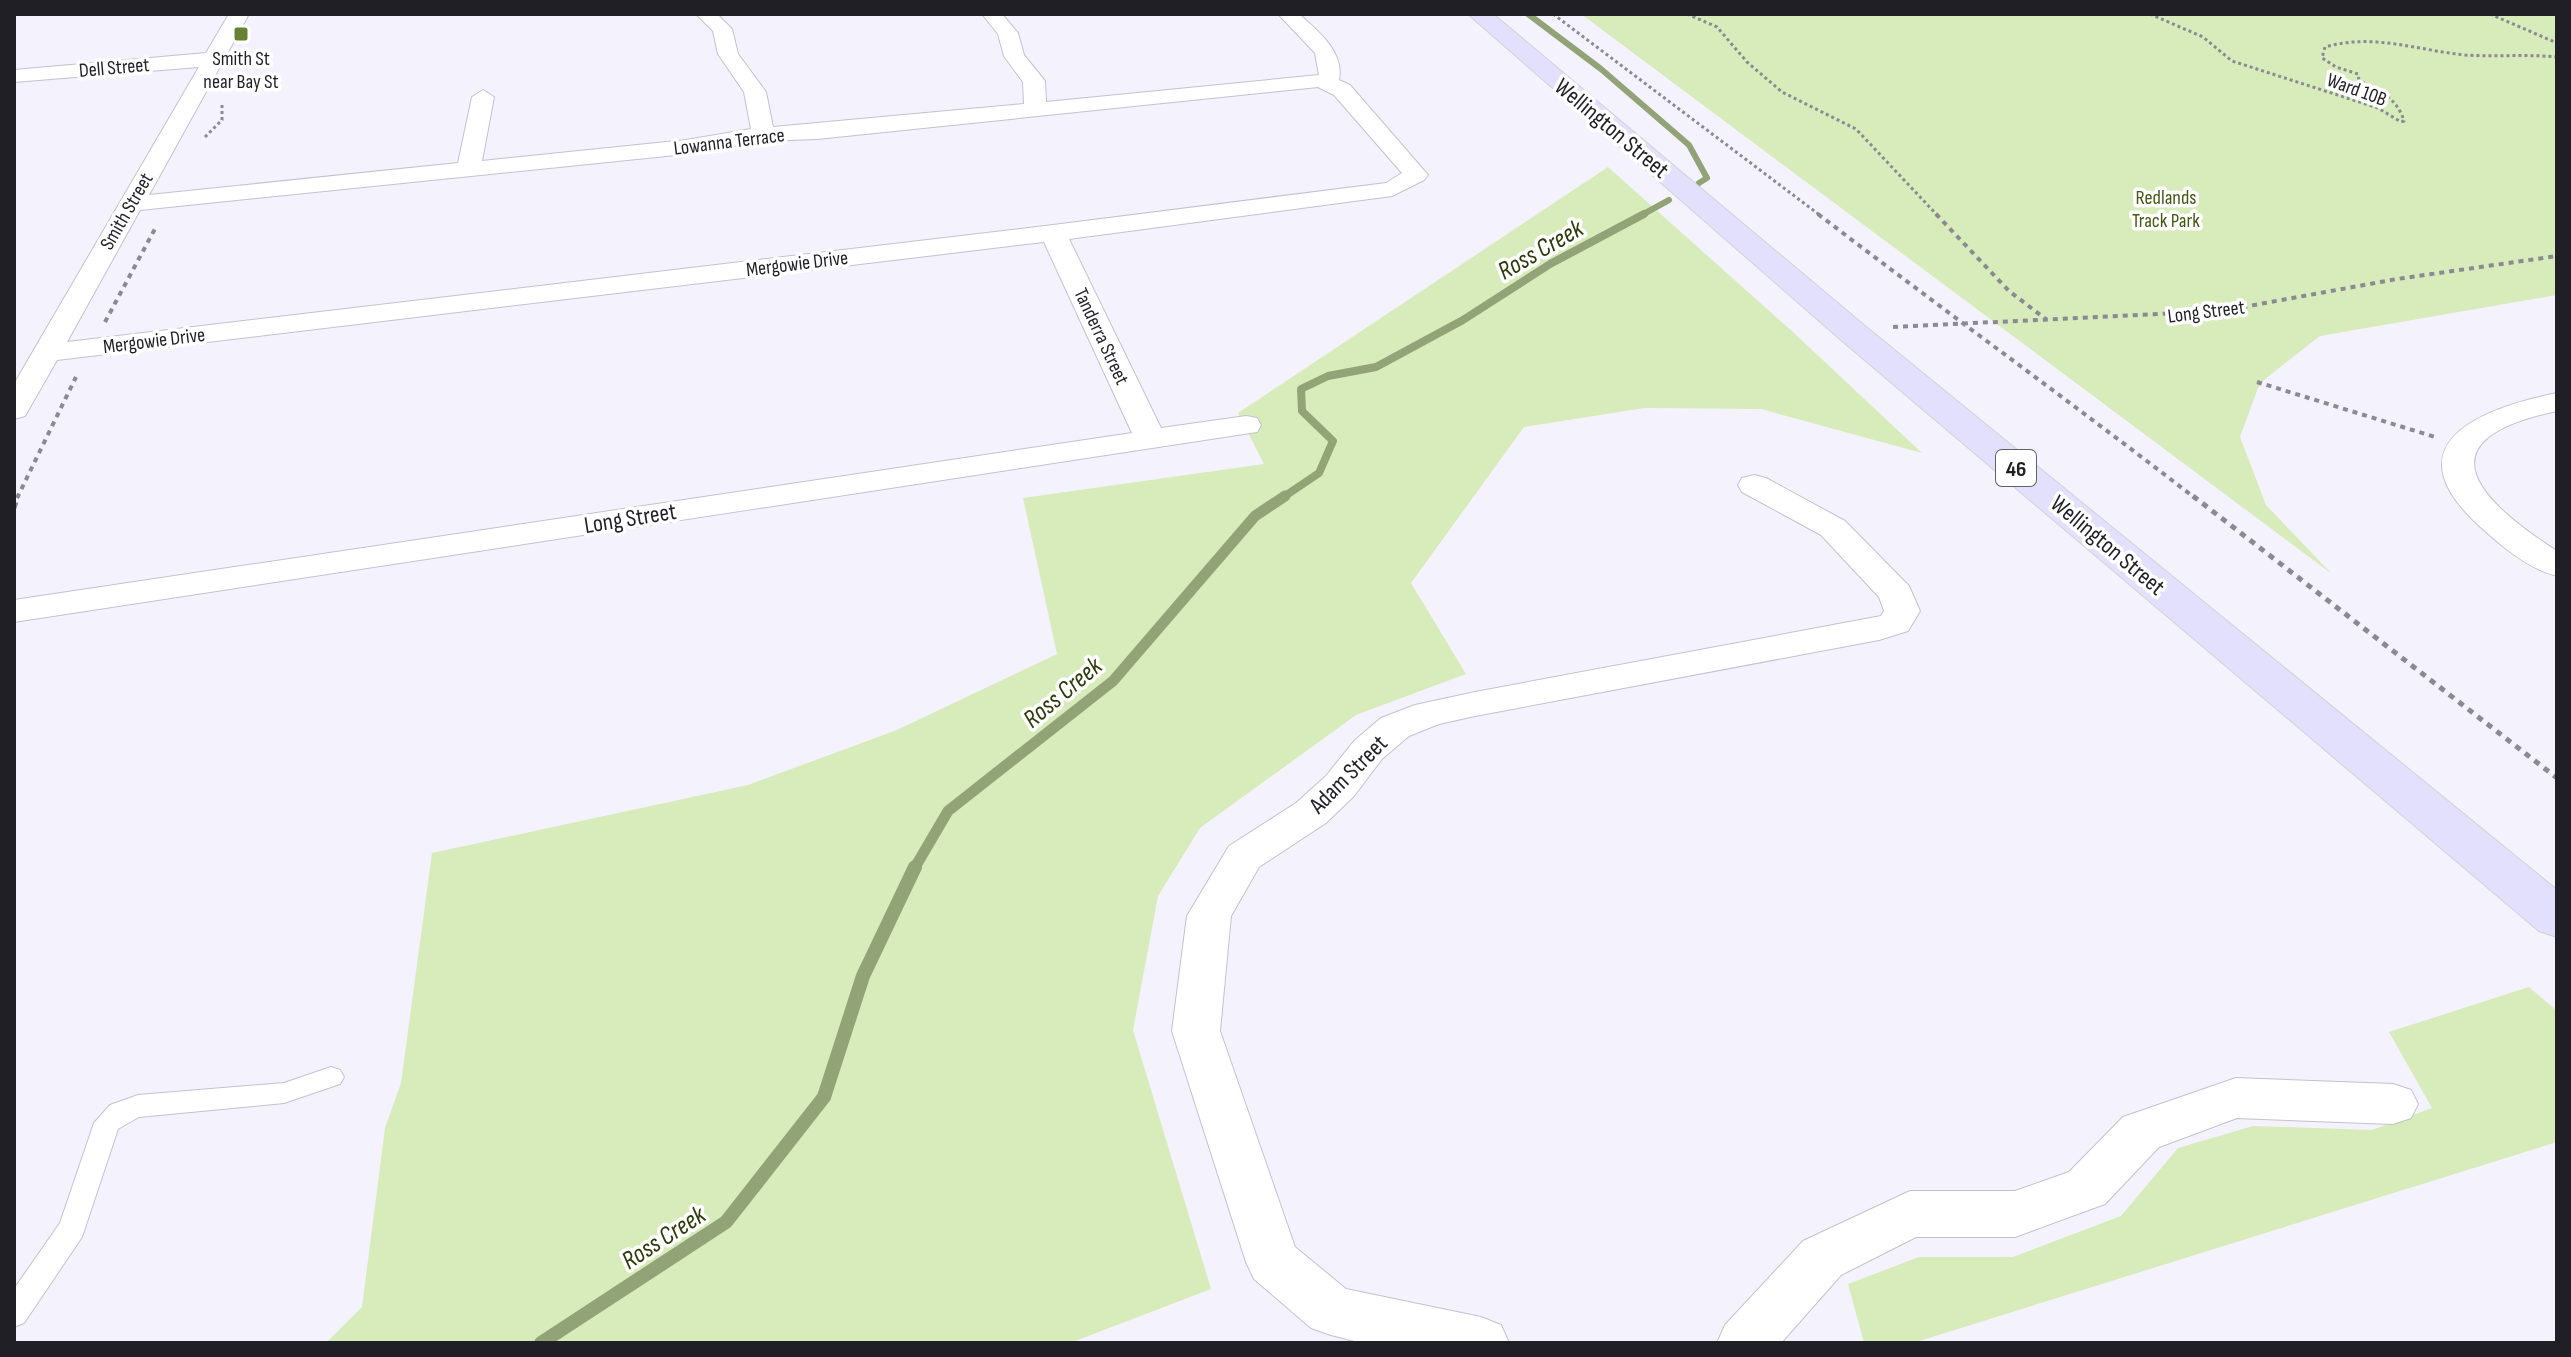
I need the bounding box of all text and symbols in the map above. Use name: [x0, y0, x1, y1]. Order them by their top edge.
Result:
marker: Smith St near Bay St: [232, 25, 250, 43]
place label: Smith St near Bay St: [203, 47, 279, 94]
street label: Dell Street: [78, 53, 150, 83]
street label: Ward 10B: [2323, 68, 2390, 112]
street label: Wellington Street: [1549, 72, 1675, 185]
street label: Lowanna Terrace: [672, 123, 786, 161]
street label: Smith Street: [95, 169, 159, 254]
park label: Redlands Track Park: [2132, 186, 2200, 233]
water label: Ross Creek: [1493, 213, 1590, 287]
street label: Mergowie Drive: [745, 246, 849, 282]
street label: Tanderra Street: [1068, 284, 1134, 388]
street label: Long Street: [2166, 295, 2246, 329]
street label: Mergowie Drive: [102, 323, 206, 359]
road number: 46: [1996, 450, 2036, 486]
street label: Wellington Street: [2045, 489, 2171, 602]
street label: Long Street: [582, 497, 678, 540]
water label: Ross Creek: [1017, 650, 1110, 735]
street label: Adam Street: [1302, 729, 1394, 820]
water label: Ross Creek: [616, 1199, 713, 1277]

